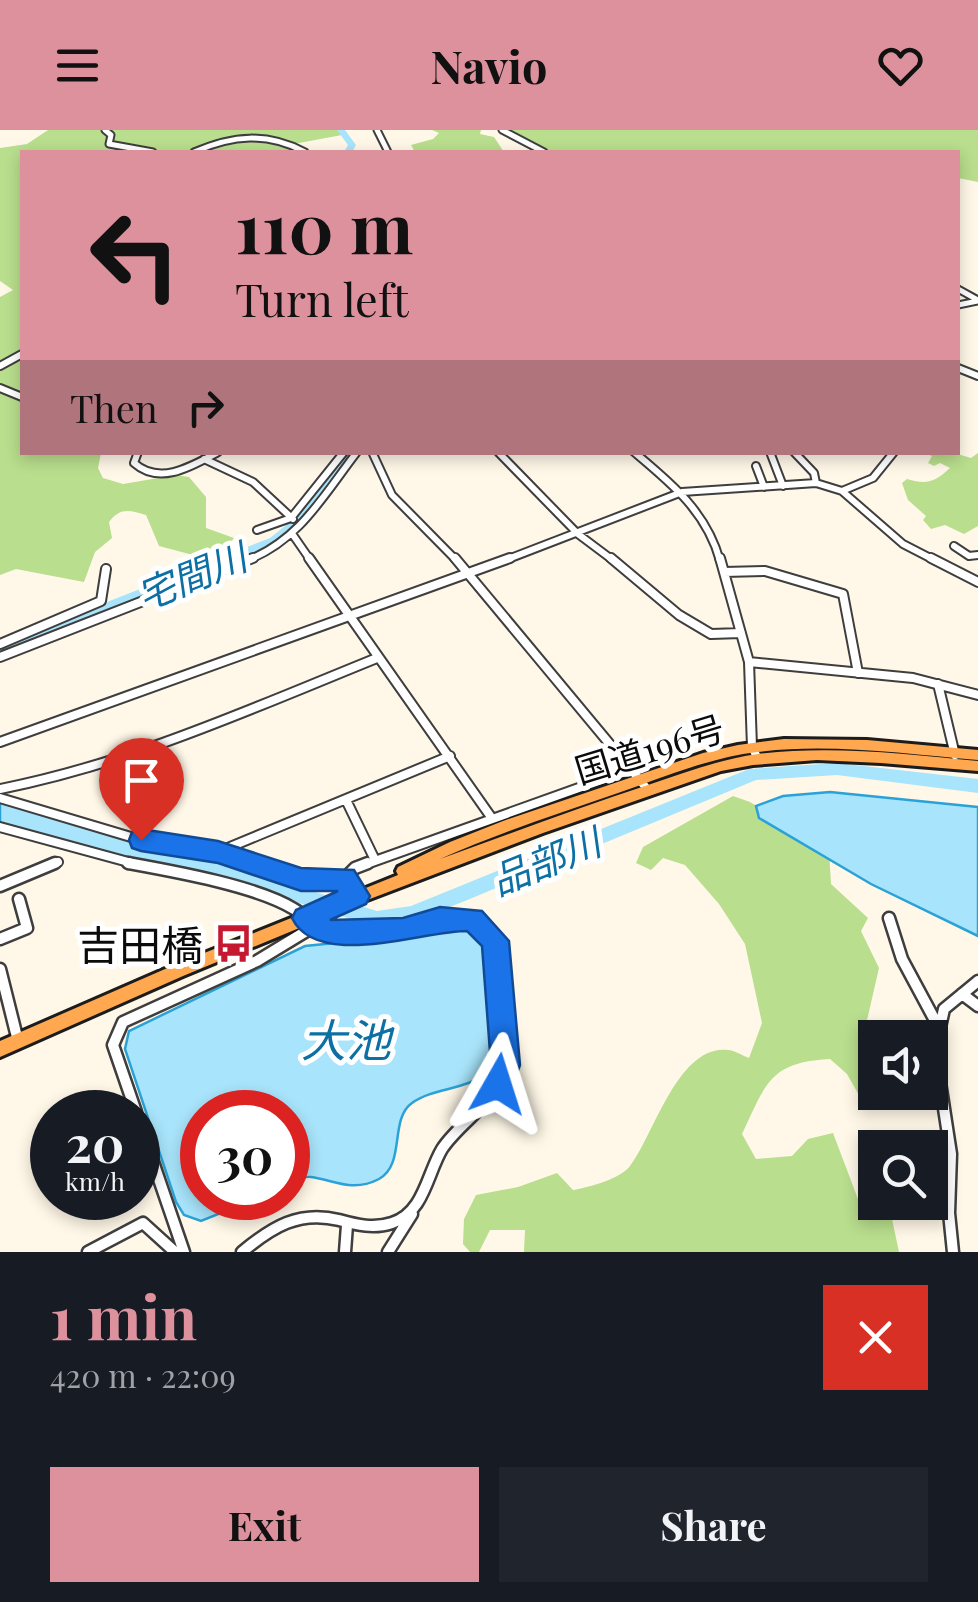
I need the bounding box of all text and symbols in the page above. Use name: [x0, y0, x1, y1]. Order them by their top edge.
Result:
text: Navio: [431, 35, 547, 95]
icon: menu: [50, 38, 105, 93]
icon: heart: [873, 38, 928, 93]
text: 110 m: [235, 178, 413, 272]
icon: left: [70, 190, 200, 320]
text: Turn left: [235, 268, 409, 328]
icon: right: [178, 380, 233, 435]
text: Then: [70, 382, 158, 433]
water label: 宅間川: [129, 529, 257, 620]
street label: 国道196号: [569, 703, 729, 793]
pin: [99, 738, 184, 841]
icon: arrive: [114, 753, 169, 808]
water label: 品部川: [483, 814, 611, 905]
place label: 吉田橋: [77, 916, 203, 972]
bus stop icon: 吉田橋: [212, 923, 254, 965]
water label: 大池: [301, 1008, 395, 1068]
map controls: [858, 1020, 948, 1220]
button: sound: [858, 1020, 948, 1110]
position arrow: [446, 1032, 550, 1136]
speed limit sign: 30: [180, 1090, 310, 1220]
text: 20: [66, 1109, 124, 1176]
button: search: [858, 1130, 948, 1220]
text: km/h: [65, 1164, 125, 1197]
text: 1 min: [50, 1275, 197, 1355]
button: close: [823, 1285, 928, 1390]
text: 420 m · 22:09: [50, 1353, 236, 1396]
button: Exit: [50, 1467, 479, 1582]
button: Share: [499, 1467, 928, 1582]

